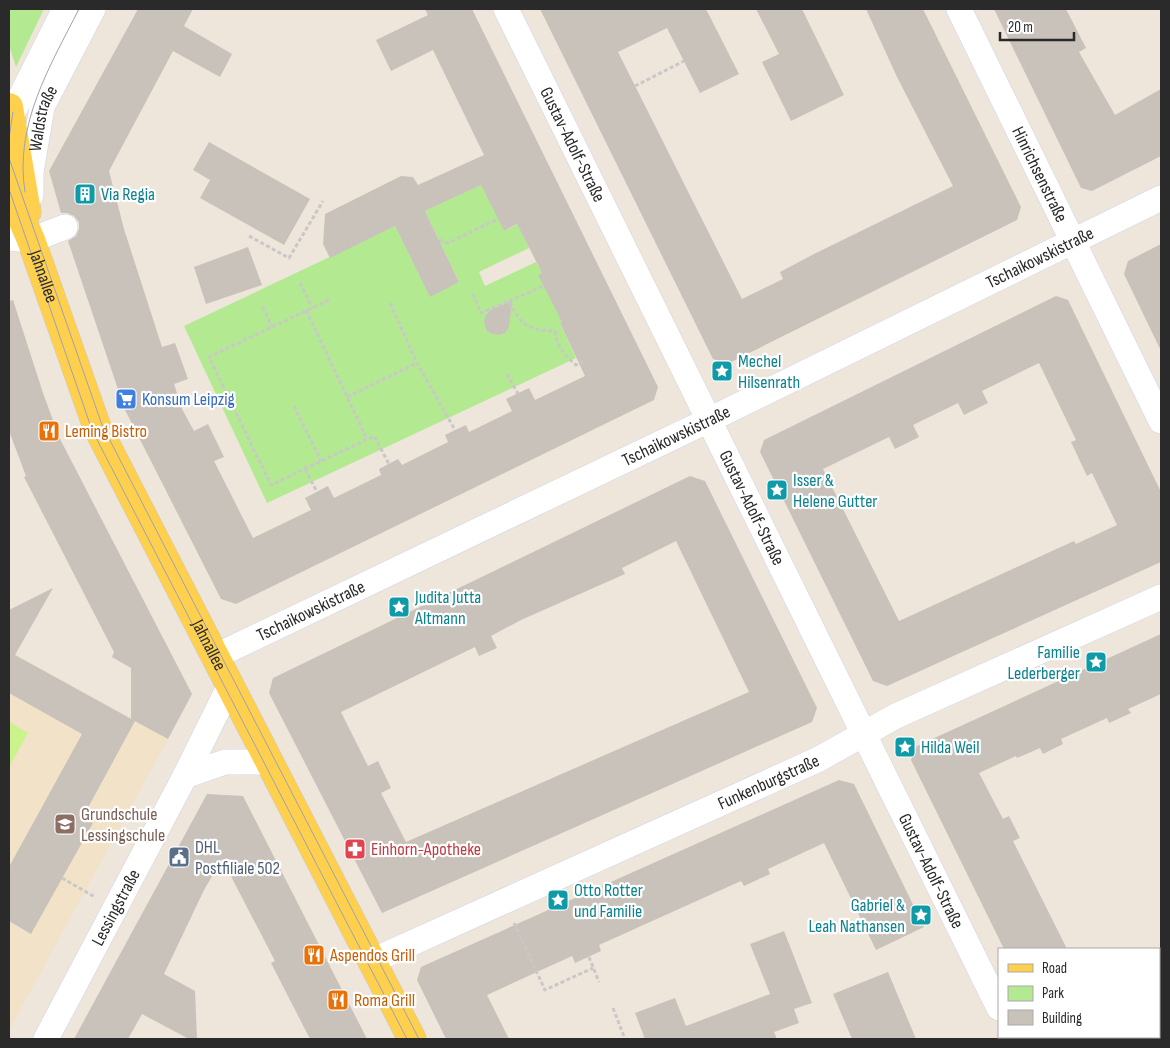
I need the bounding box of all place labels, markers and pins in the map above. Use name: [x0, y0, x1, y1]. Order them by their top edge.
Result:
building icon: Via Regia: [73, 182, 97, 206]
place label: Via Regia: [101, 184, 155, 205]
place label: Mechel Hilsenrath: [738, 351, 800, 393]
place icon: Mechel Hilsenrath: [710, 359, 734, 383]
supermarket icon: Konsum Leipzig: [114, 387, 138, 411]
place label: Konsum Leipzig: [142, 389, 235, 410]
restaurant icon: Leming Bistro: [37, 419, 61, 443]
place label: Leming Bistro: [65, 421, 147, 442]
place label: Isser & Helene Gutter: [793, 470, 878, 512]
place icon: Isser & Helene Gutter: [765, 478, 789, 502]
place label: Judita Jutta Altmann: [414, 587, 481, 629]
place icon: Judita Jutta Altmann: [387, 595, 411, 619]
place label: Familie Lederberger: [1007, 642, 1080, 684]
place icon: Familie Lederberger: [1084, 650, 1108, 674]
place icon: Hilda Weil: [893, 735, 917, 759]
place label: Hilda Weil: [921, 737, 979, 758]
place label: Grundschule Lessingschule: [81, 804, 165, 846]
school or university icon: Grundschule Lessingschule: [53, 812, 77, 836]
place label: DHL Postfiliale 502: [195, 837, 280, 879]
pharmacy icon: Einhorn-Apotheke: [343, 837, 367, 861]
place label: Einhorn-Apotheke: [371, 839, 481, 860]
public building icon: DHL Postfiliale 502: [167, 845, 191, 869]
place label: Otto Rotter und Familie: [574, 880, 643, 922]
place icon: Otto Rotter und Familie: [546, 888, 570, 912]
place label: Gabriel & Leah Nathansen: [808, 895, 905, 937]
place icon: Gabriel & Leah Nathansen: [909, 903, 933, 927]
restaurant icon: Aspendos Grill: [302, 943, 326, 967]
place label: Aspendos Grill: [329, 945, 415, 966]
restaurant icon: Roma Grill: [326, 988, 350, 1012]
place label: Roma Grill: [354, 990, 415, 1011]

